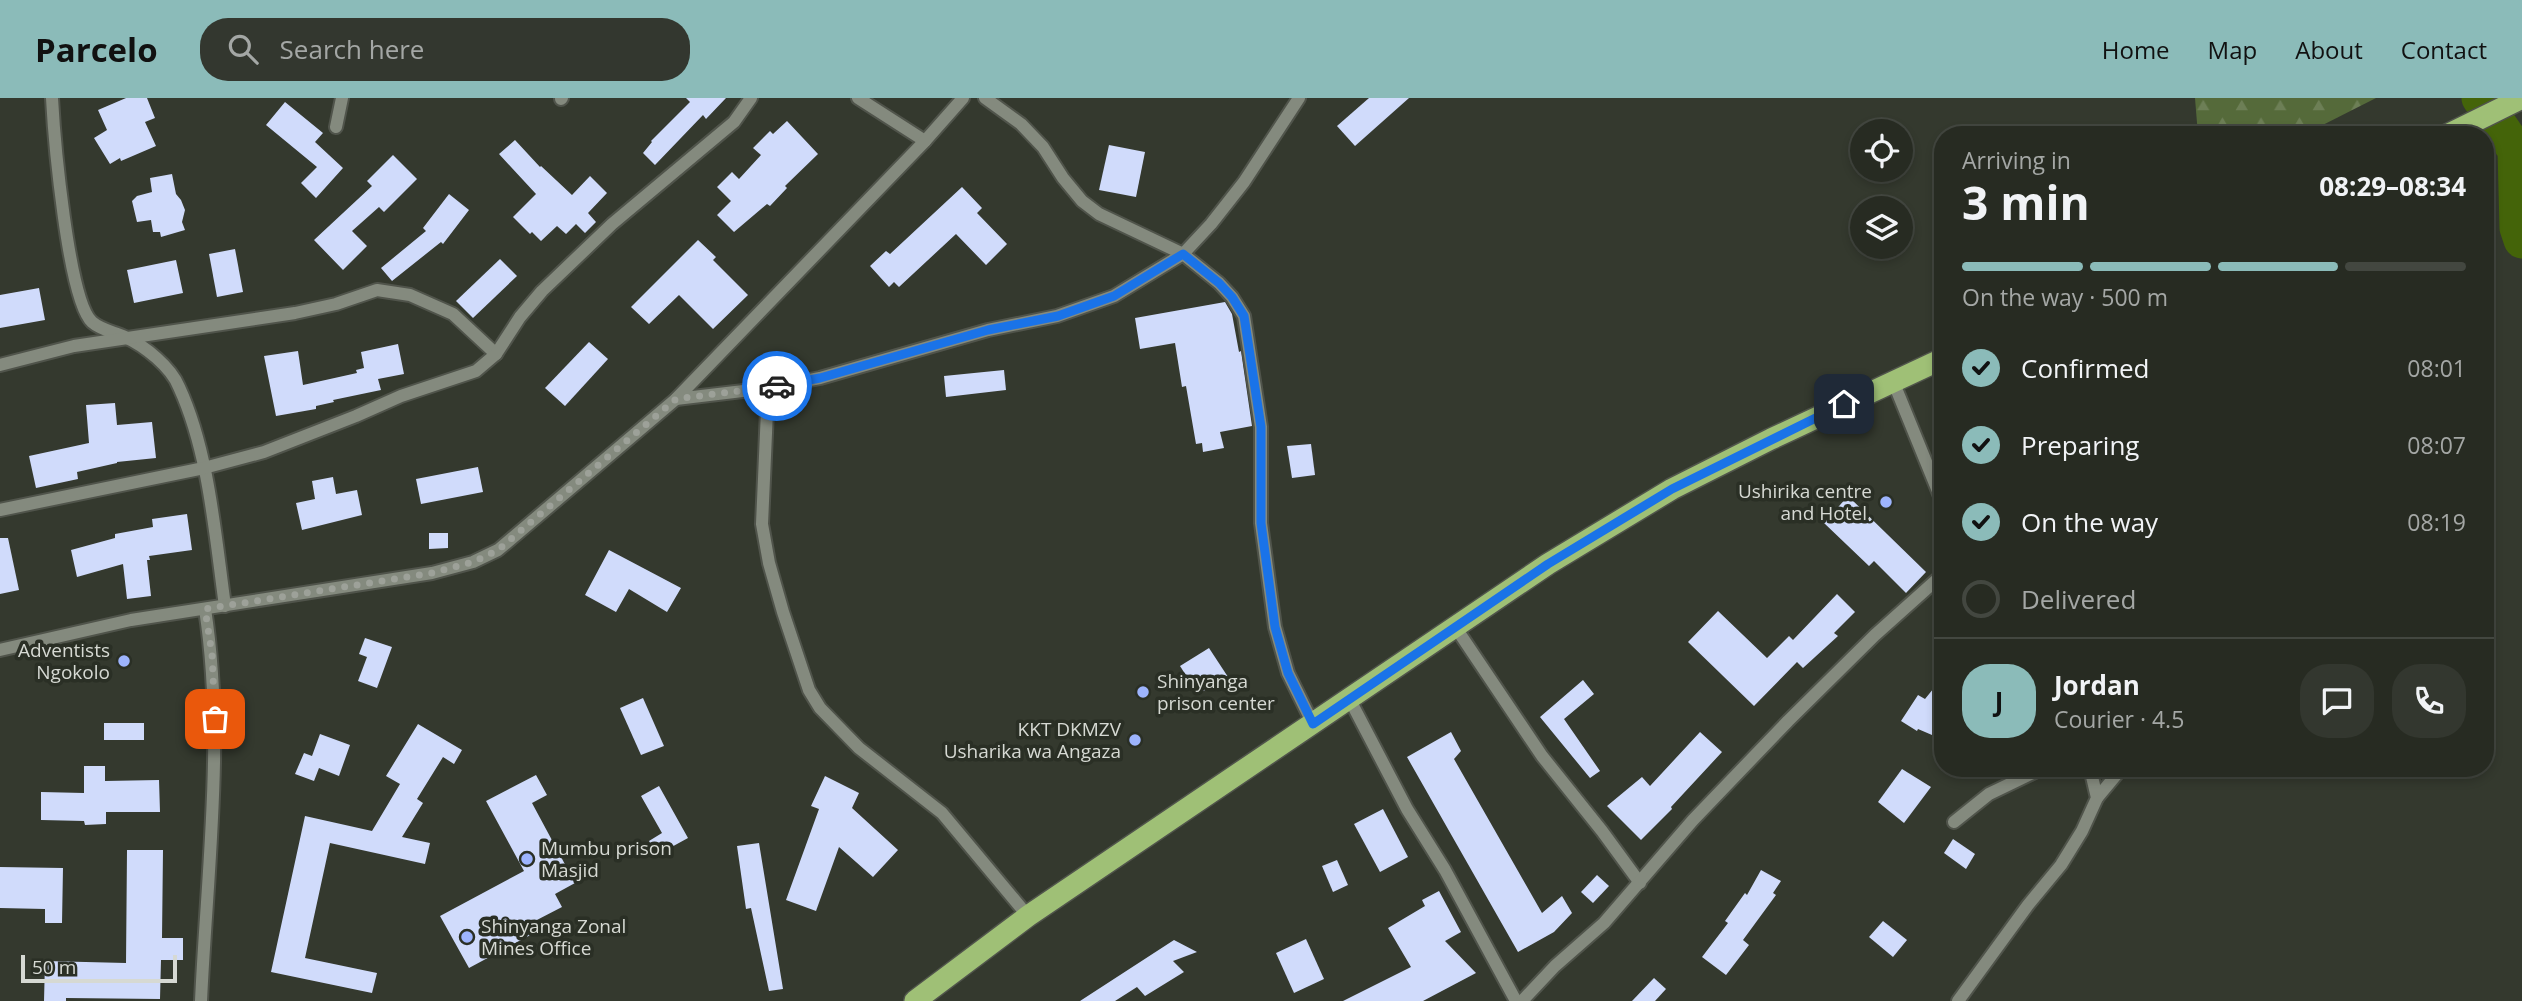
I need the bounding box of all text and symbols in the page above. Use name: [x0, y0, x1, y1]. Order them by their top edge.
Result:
search box: [200, 18, 690, 81]
text: Parcelo: [35, 27, 158, 72]
icon: search: [224, 30, 262, 68]
text: Search here: [280, 31, 424, 67]
text: Home: [2102, 33, 2170, 66]
text: Map: [2208, 33, 2257, 66]
text: About: [2295, 33, 2363, 66]
text: Contact: [2401, 33, 2487, 66]
map controls: [1850, 119, 1913, 259]
button: locate: [1850, 119, 1913, 182]
text: Arriving in: [1962, 144, 2071, 176]
text: 08:29–08:34: [2319, 168, 2466, 204]
text: 3 min: [1962, 171, 2090, 233]
button: layers: [1850, 196, 1913, 259]
text: On the way · 500 m: [1962, 281, 2168, 313]
icon: check: [1962, 349, 2000, 387]
text: Confirmed: [2021, 350, 2149, 386]
courier: [742, 351, 812, 421]
text: 08:01: [2407, 352, 2466, 384]
icon: car: [758, 367, 796, 405]
pin: [1814, 374, 1874, 434]
icon: home: [1825, 385, 1863, 423]
icon: check: [1962, 426, 2000, 464]
text: Preparing: [2021, 427, 2139, 463]
text: 08:07: [2407, 429, 2466, 461]
place label: Ushirika centre and Hotel.: [1738, 478, 1872, 526]
marker: Ushirika centre and Hotel.: [1878, 494, 1894, 510]
icon: check: [1962, 503, 2000, 541]
text: On the way: [2021, 504, 2158, 540]
text: 08:19: [2407, 506, 2466, 538]
text: Delivered: [2021, 581, 2136, 617]
place label: Adventists Ngokolo: [18, 637, 110, 685]
marker: Adventists Ngokolo: [116, 653, 132, 669]
button: chat: [2300, 664, 2374, 738]
button: phone: [2392, 664, 2466, 738]
text: Jordan: [2054, 667, 2140, 703]
place label: Shinyanga prison center: [1157, 668, 1275, 716]
text: J: [1995, 683, 2003, 719]
marker: Shinyanga prison center: [1135, 684, 1151, 700]
pin: [185, 689, 245, 749]
icon: bag: [196, 700, 234, 738]
text: Courier · 4.5: [2054, 703, 2184, 735]
place label: KKT DKMZV Usharika wa Angaza: [944, 716, 1122, 764]
marker: KKT DKMZV Usharika wa Angaza: [1127, 732, 1143, 748]
place label: Mumbu prison Masjid: [541, 835, 672, 883]
marker: Mumbu prison Masjid: [519, 851, 535, 867]
place label: Shinyanga Zonal Mines Office: [481, 913, 626, 961]
marker: Shinyanga Zonal Mines Office: [459, 929, 475, 945]
scale bar: [21, 952, 177, 984]
text: 50 m: [32, 954, 76, 980]

